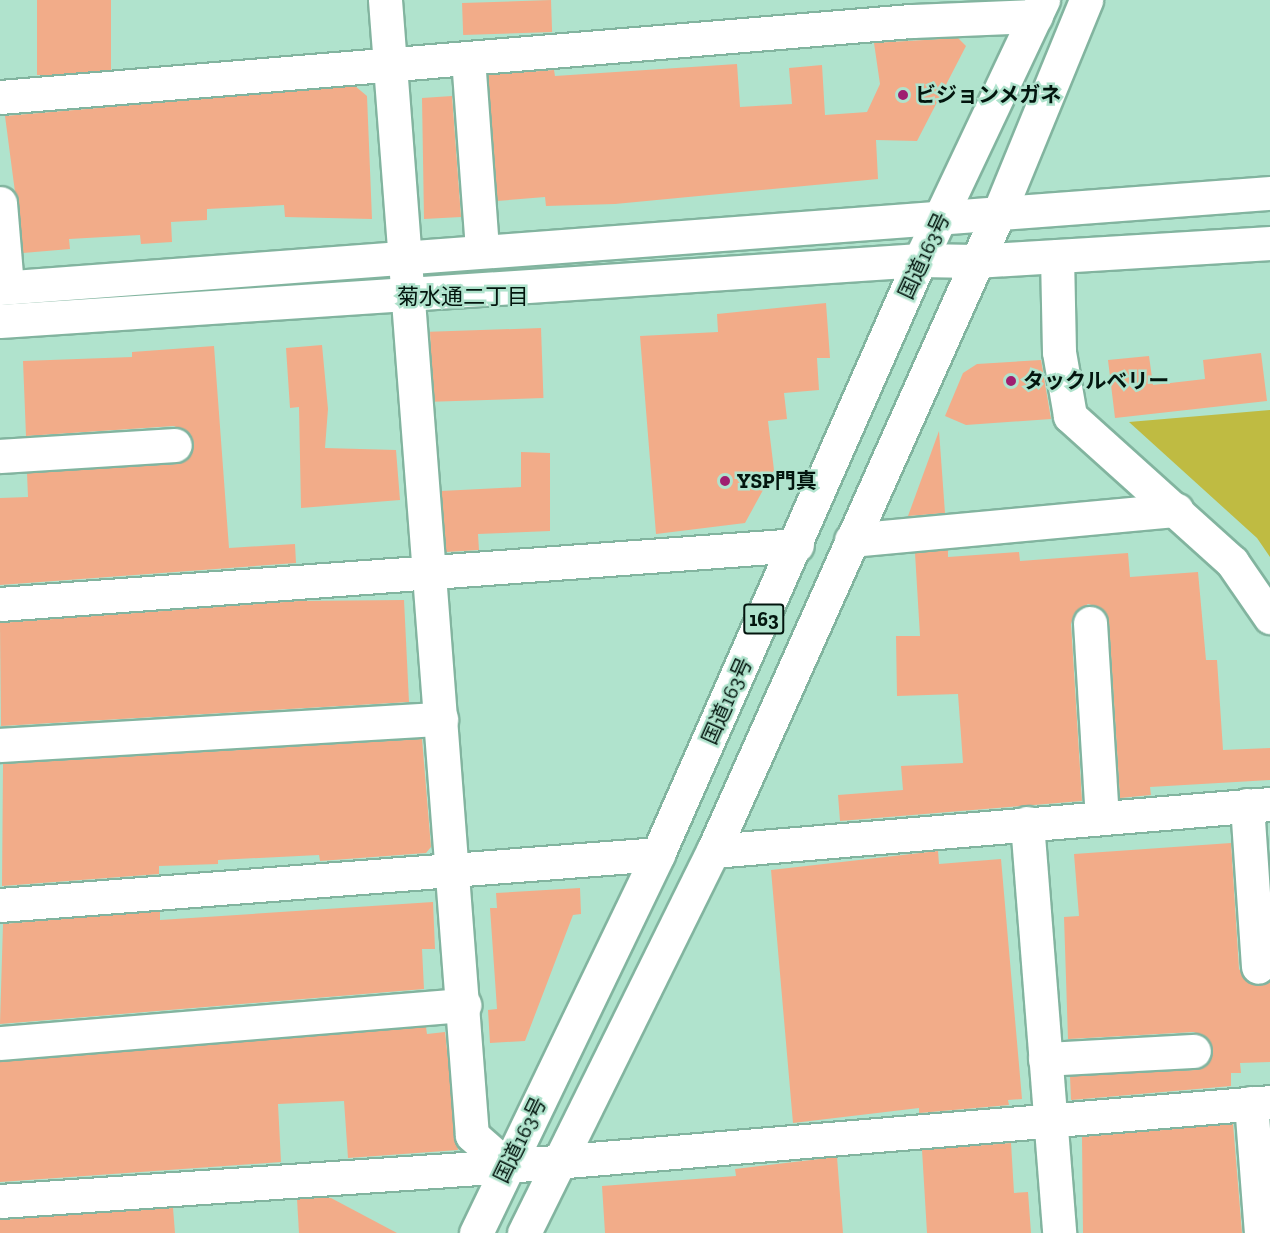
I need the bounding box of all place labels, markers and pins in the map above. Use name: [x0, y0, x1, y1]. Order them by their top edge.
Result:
place label: ビジョンメガネ: [915, 82, 1062, 108]
marker: ビジョンメガネ: [896, 88, 910, 102]
place label: タックルベリー: [1023, 368, 1170, 394]
marker: タックルベリー: [1004, 374, 1018, 388]
place label: YSP門真: [737, 468, 817, 494]
marker: YSP門真: [718, 474, 732, 488]

